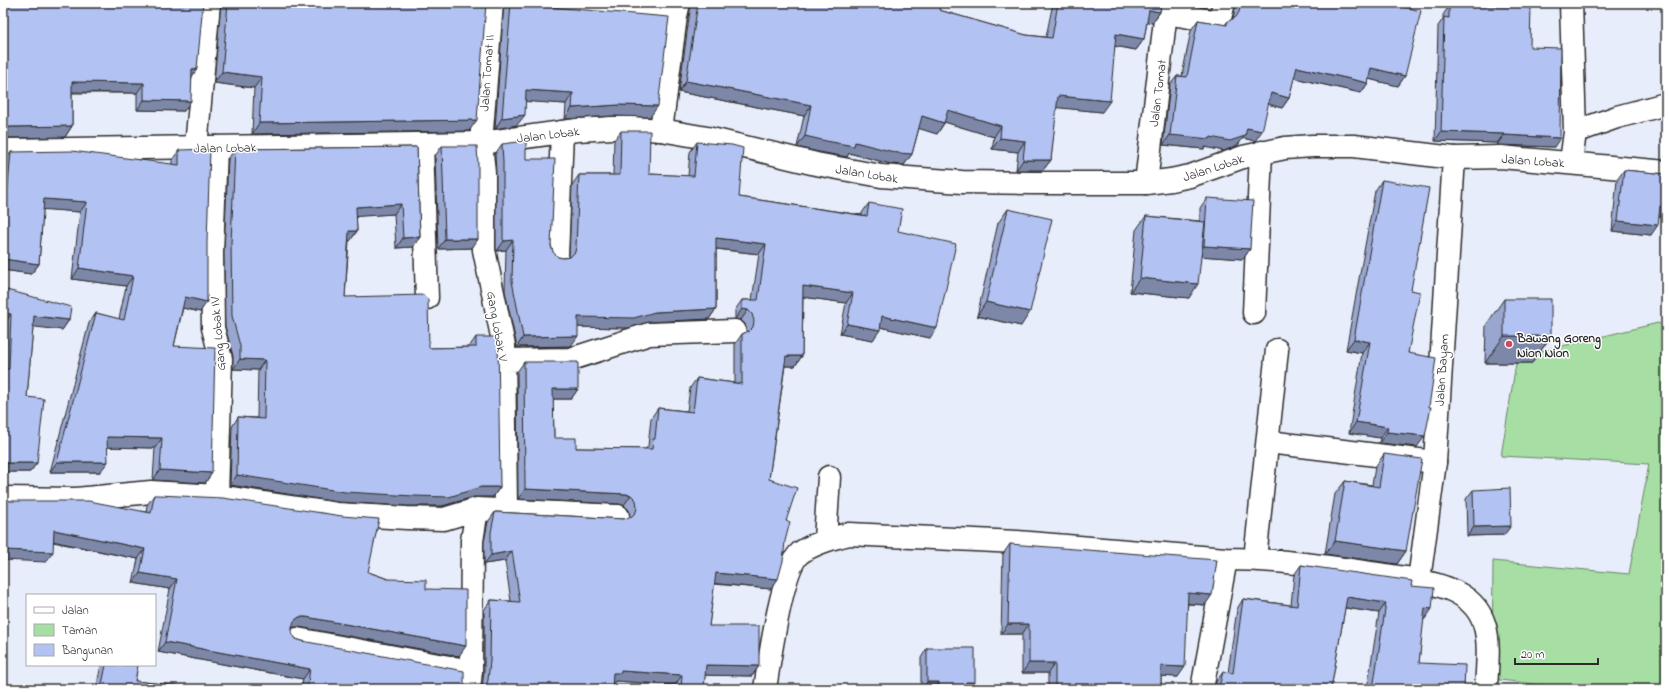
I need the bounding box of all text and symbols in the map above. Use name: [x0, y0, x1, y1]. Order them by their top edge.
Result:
street label: Jalan Tomat II: [475, 34, 500, 112]
street label: Jalan Tomat: [1145, 58, 1172, 128]
street label: Jalan Lobak: [516, 122, 581, 149]
street label: Jalan Lobak: [193, 138, 257, 159]
street label: Jalan Lobak: [1181, 150, 1247, 187]
street label: Jalan Lobak: [1501, 150, 1565, 173]
street label: Jalan Lobak: [834, 160, 900, 189]
street label: Gang Lobak V: [480, 290, 512, 364]
street label: Gang Lobak IV: [206, 295, 232, 371]
place label: Bawang Goreng Nion Nion: [1516, 329, 1601, 363]
street label: Jalan Bayam: [1430, 333, 1455, 407]
marker: Bawang Goreng Nion Nion: [1504, 339, 1514, 349]
legend: [26, 594, 156, 666]
text: Jalan: [62, 602, 89, 620]
text: Taman: [62, 622, 97, 640]
scale bar: [1515, 640, 1598, 666]
text: Bangunan: [61, 642, 113, 661]
text: 20 m: [1521, 646, 1544, 664]

